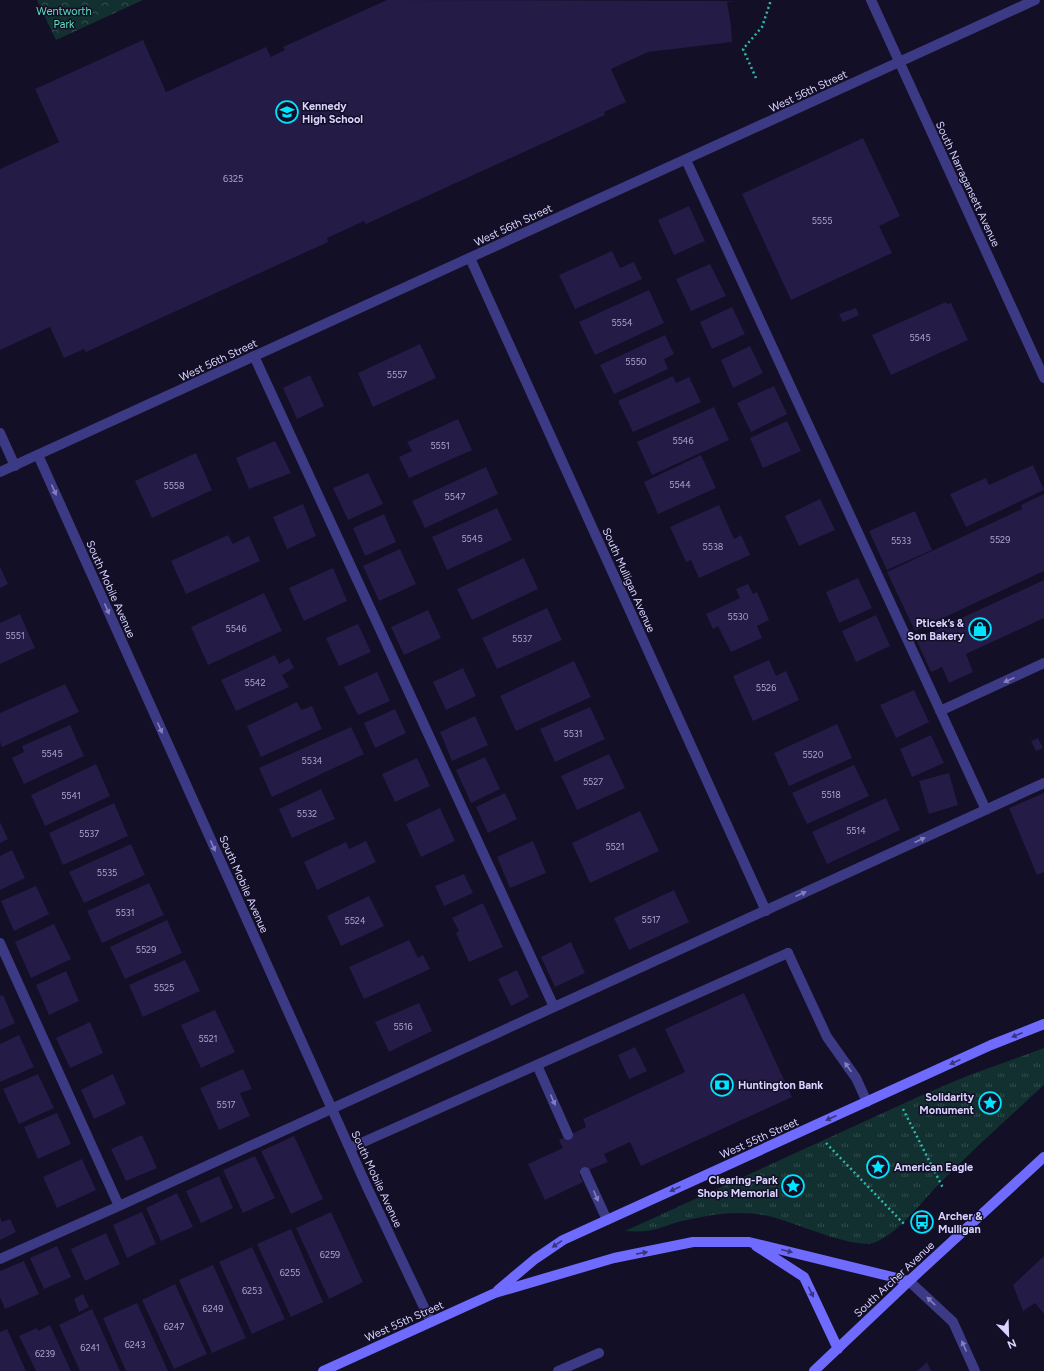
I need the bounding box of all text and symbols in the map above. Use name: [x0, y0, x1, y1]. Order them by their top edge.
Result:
park label: Wentworth Park: [36, 5, 92, 31]
street label: West 56th Street: [767, 68, 849, 115]
school or university icon: Kennedy High School: [274, 99, 300, 125]
place label: Kennedy High School: [302, 100, 363, 126]
street label: South Narragansett Avenue: [933, 119, 1002, 249]
house number: 6325: [223, 173, 243, 184]
street label: West 56th Street: [472, 202, 554, 249]
house number: 5555: [812, 215, 832, 226]
house number: 5554: [611, 317, 633, 328]
house number: 5545: [909, 332, 931, 343]
street label: West 56th Street: [177, 337, 259, 384]
house number: 5550: [625, 356, 647, 367]
house number: 5557: [387, 369, 407, 380]
house number: 5546: [672, 435, 694, 446]
house number: 5551: [430, 440, 450, 451]
house number: 5544: [669, 479, 691, 490]
house number: 5558: [163, 480, 185, 491]
one-way arrow: [51, 485, 57, 497]
house number: 5547: [445, 491, 466, 502]
street label: South Mulligan Avenue: [600, 526, 658, 635]
house number: 5545: [461, 533, 483, 544]
house number: 5529: [990, 534, 1010, 545]
house number: 5533: [891, 535, 911, 546]
street label: South Mobile Avenue: [83, 538, 138, 640]
house number: 5538: [703, 541, 724, 552]
one-way arrow: [104, 603, 110, 615]
house number: 5530: [727, 611, 749, 622]
shop icon: Pticek’s & Son Bakery: [967, 616, 993, 642]
place label: Pticek’s & Son Bakery: [907, 617, 965, 643]
house number: 5546: [225, 623, 247, 634]
house number: 5551: [5, 630, 25, 641]
house number: 5537: [512, 633, 532, 644]
house number: 5542: [245, 677, 265, 688]
one-way arrow: [1003, 677, 1014, 683]
house number: 5526: [756, 682, 776, 693]
one-way arrow: [157, 722, 163, 733]
house number: 5531: [564, 728, 582, 739]
house number: 5545: [41, 748, 63, 759]
house number: 5520: [802, 749, 824, 760]
house number: 5534: [302, 755, 323, 766]
house number: 5527: [583, 776, 603, 787]
house number: 5518: [821, 789, 841, 800]
house number: 5541: [61, 790, 81, 801]
house number: 5532: [297, 808, 317, 819]
house number: 5514: [846, 825, 866, 836]
house number: 5537: [79, 828, 99, 839]
street label: South Mobile Avenue: [216, 833, 271, 935]
one-way arrow: [914, 837, 925, 843]
one-way arrow: [211, 841, 217, 853]
house number: 5521: [605, 841, 625, 852]
house number: 5535: [97, 867, 117, 878]
one-way arrow: [796, 891, 807, 897]
house number: 5531: [116, 907, 134, 918]
house number: 5517: [642, 914, 661, 925]
house number: 5524: [345, 915, 366, 926]
house number: 5529: [136, 944, 156, 955]
house number: 5525: [154, 982, 174, 993]
house number: 5516: [393, 1021, 413, 1032]
one-way arrow: [1012, 1032, 1023, 1038]
house number: 5521: [198, 1033, 218, 1044]
one-way arrow: [949, 1058, 961, 1065]
one-way arrow: [844, 1062, 852, 1073]
bank icon: Huntington Bank: [709, 1072, 735, 1098]
place label: Huntington Bank: [738, 1079, 823, 1092]
place icon: Solidarity Monument: [977, 1090, 1003, 1116]
place label: Solidarity Monument: [919, 1091, 975, 1117]
one-way arrow: [550, 1095, 556, 1106]
house number: 5517: [217, 1099, 236, 1110]
street label: West 55th Street: [718, 1115, 800, 1162]
one-way arrow: [826, 1115, 837, 1121]
street label: South Mobile Avenue: [348, 1129, 405, 1230]
place icon: American Eagle: [865, 1154, 891, 1180]
place label: American Eagle: [894, 1161, 973, 1174]
place icon: Clearing-Park Shops Memorial: [780, 1173, 806, 1199]
place label: Clearing-Park Shops Memorial: [697, 1174, 778, 1200]
one-way arrow: [669, 1186, 680, 1192]
one-way arrow: [593, 1190, 599, 1201]
bus stop icon: Archer & Mulligan: [909, 1209, 935, 1235]
place label: Archer & Mulligan: [938, 1210, 983, 1236]
street label: South Archer Avenue: [851, 1239, 937, 1320]
one-way arrow: [552, 1240, 562, 1248]
one-way arrow: [781, 1248, 793, 1254]
house number: 6259: [320, 1249, 340, 1260]
one-way arrow: [635, 1249, 648, 1255]
house number: 6255: [280, 1267, 300, 1278]
house number: 6253: [242, 1285, 262, 1296]
one-way arrow: [808, 1286, 814, 1297]
one-way arrow: [926, 1297, 936, 1306]
street label: West 55th Street: [363, 1298, 445, 1345]
house number: 6249: [203, 1303, 223, 1314]
north arrow: [988, 1315, 1028, 1355]
house number: 6247: [164, 1321, 184, 1332]
text: N: [1005, 1336, 1018, 1351]
house number: 6243: [125, 1339, 145, 1350]
one-way arrow: [960, 1340, 966, 1352]
house number: 6241: [80, 1342, 100, 1353]
house number: 6239: [35, 1348, 55, 1359]

